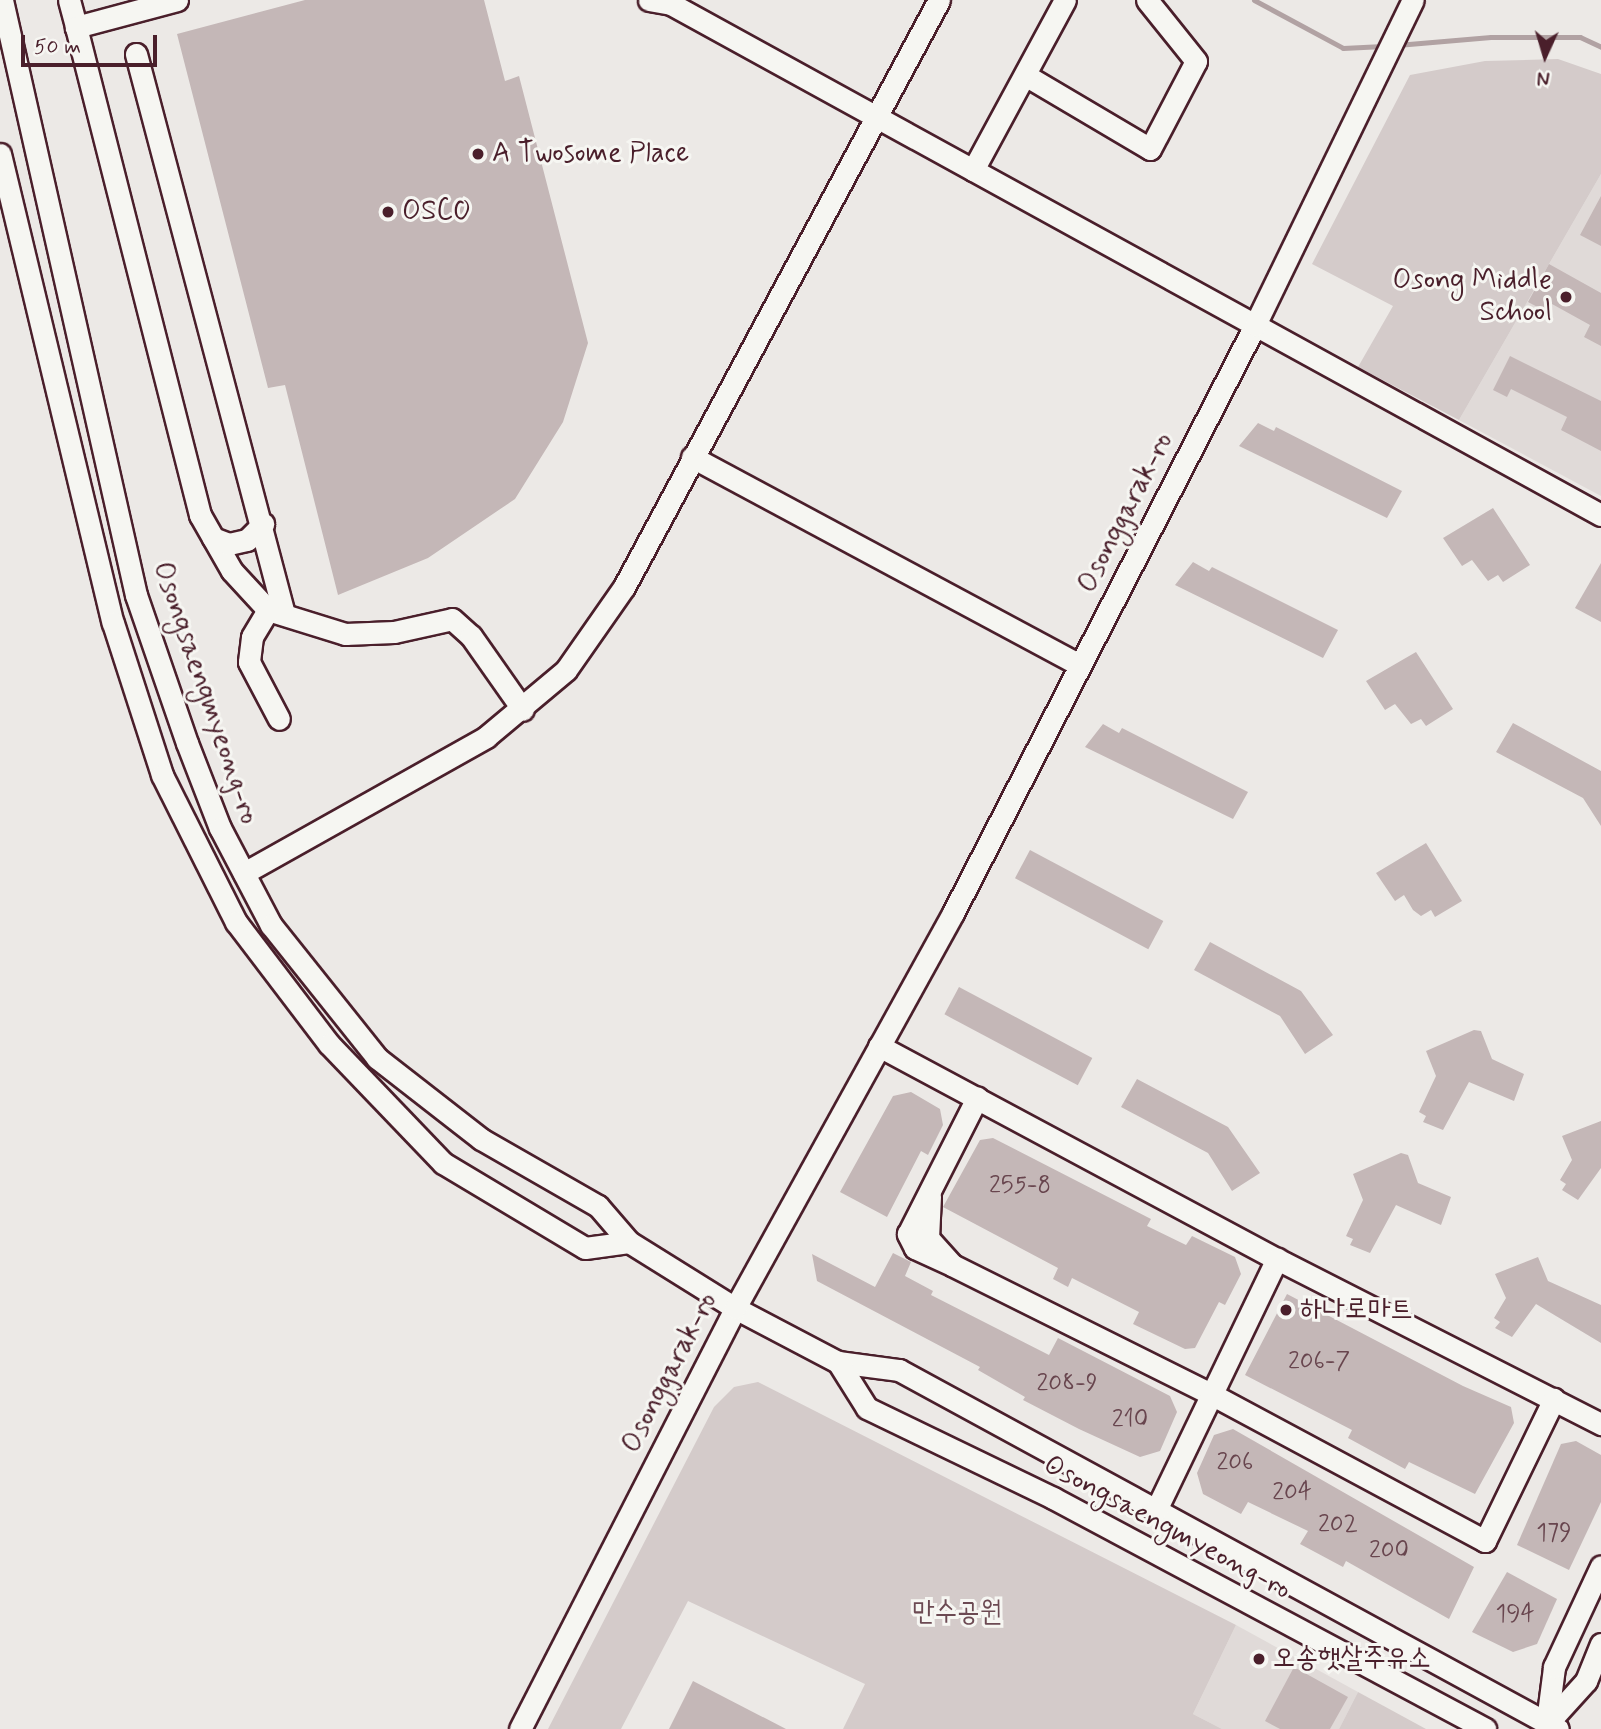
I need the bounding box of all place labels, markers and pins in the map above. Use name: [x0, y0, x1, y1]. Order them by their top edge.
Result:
place label: A Twosome Place: [492, 137, 691, 171]
marker: A Twosome Place: [470, 146, 486, 162]
place label: OSCO: [402, 195, 471, 229]
marker: OSCO: [380, 204, 396, 220]
place label: Osong Middle School: [1392, 264, 1552, 330]
marker: Osong Middle School: [1558, 289, 1574, 305]
place label: 하나로마트: [1300, 1293, 1413, 1327]
marker: 하나로마트: [1278, 1302, 1294, 1318]
place label: 오송햇살주유소: [1273, 1642, 1431, 1676]
marker: 오송햇살주유소: [1251, 1651, 1267, 1667]

